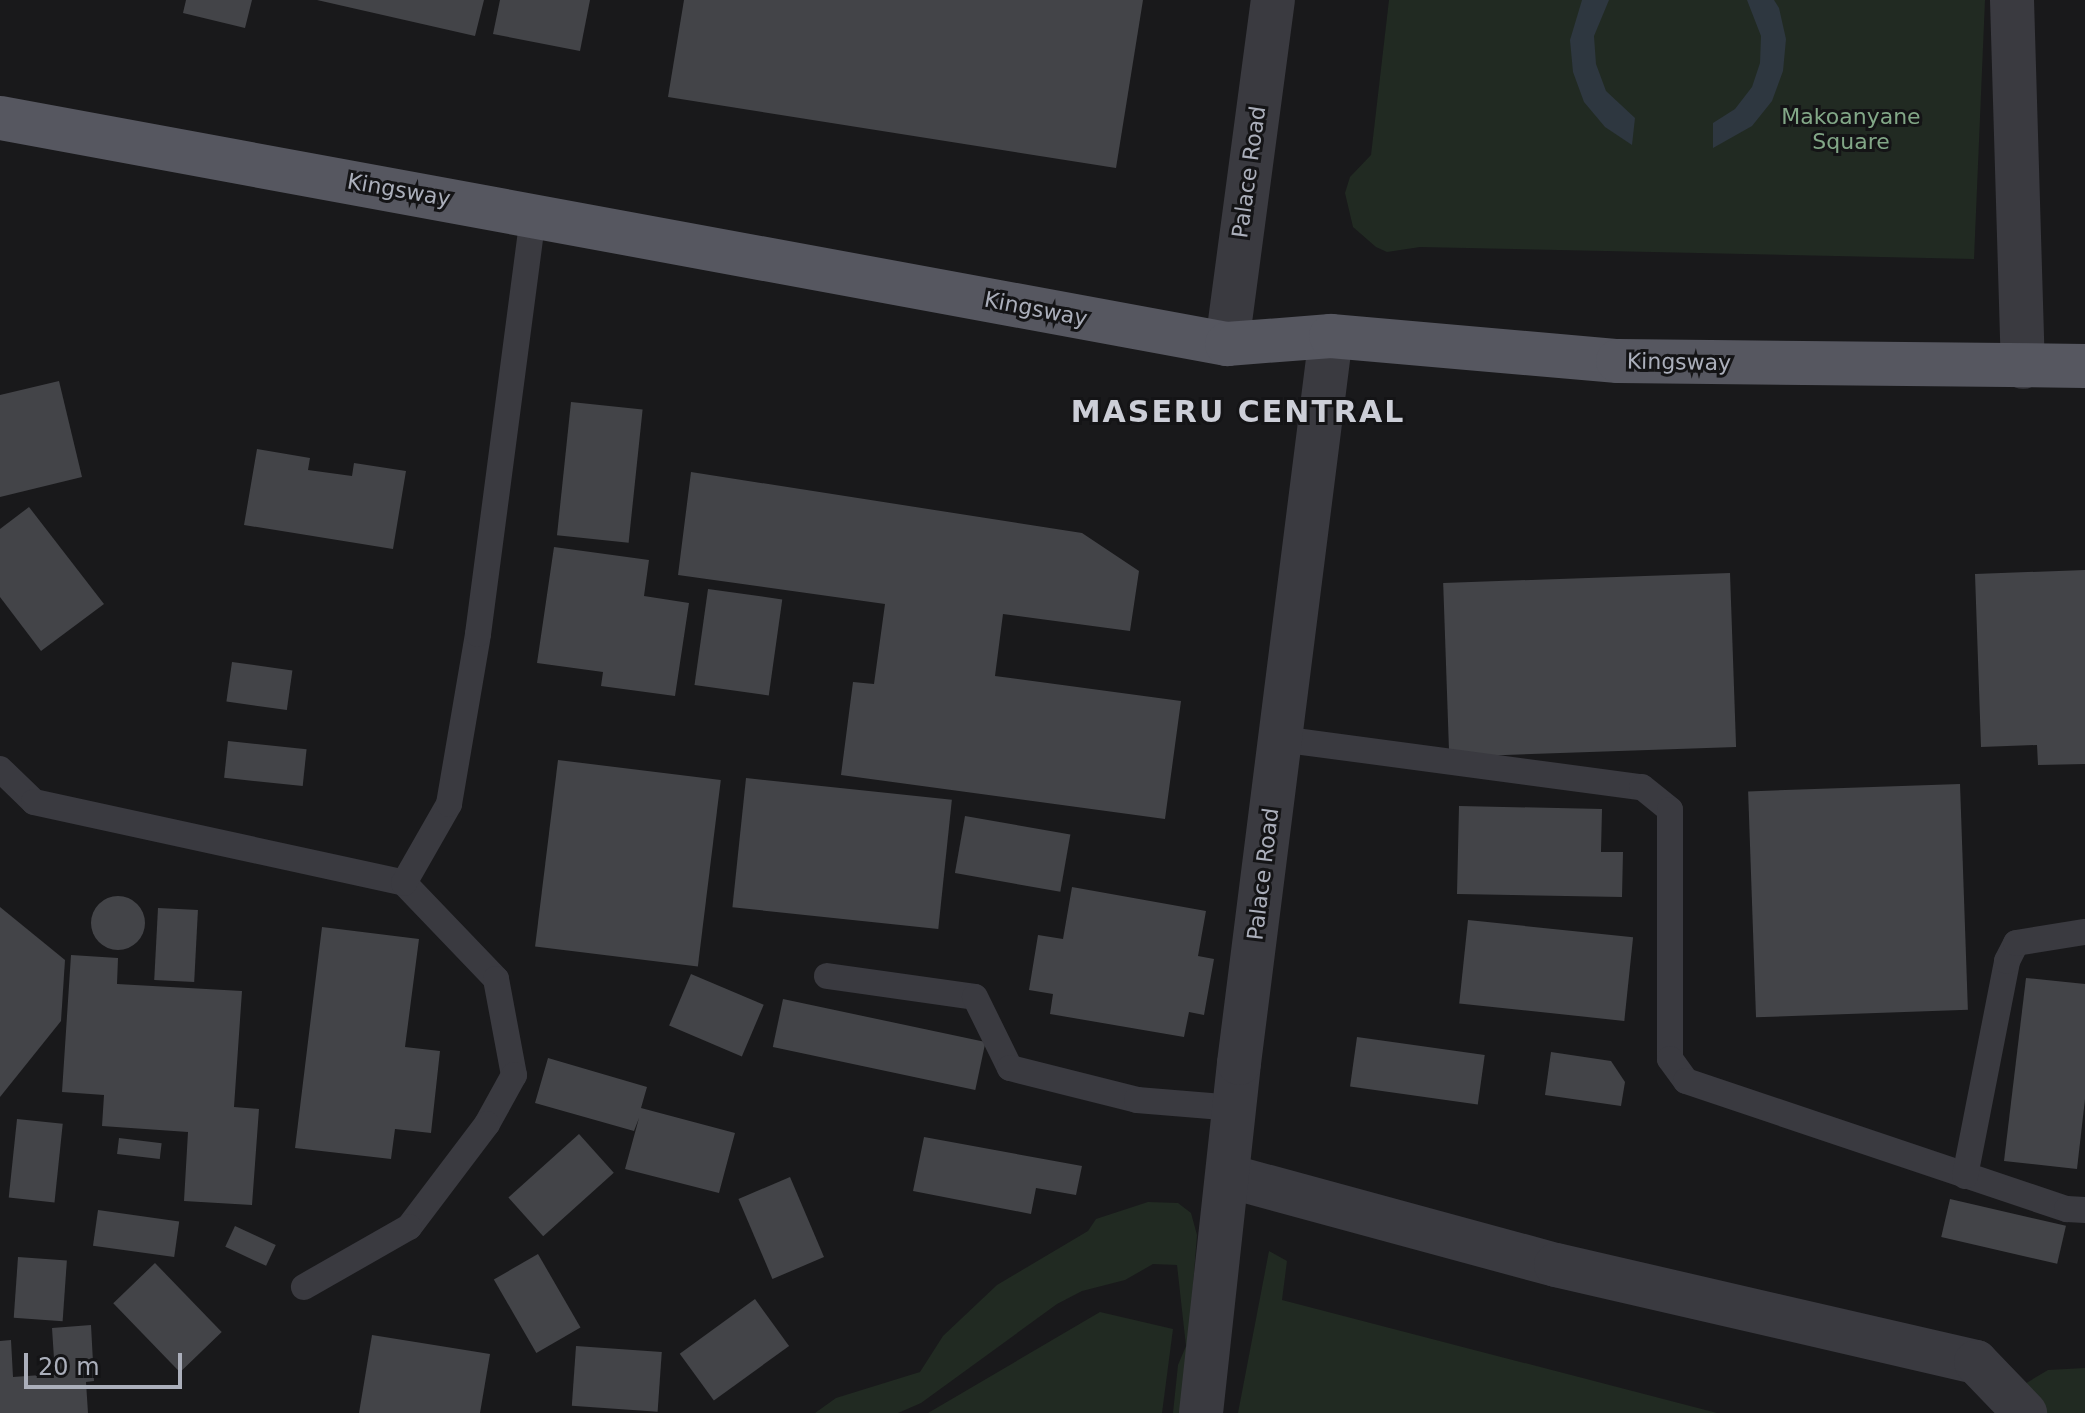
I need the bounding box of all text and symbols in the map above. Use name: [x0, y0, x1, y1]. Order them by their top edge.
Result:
park label: Makoanyane Square: [1781, 103, 1921, 154]
street label: Palace Road: [1227, 104, 1271, 240]
street label: Kingsway: [345, 168, 453, 212]
street label: Kingsway: [982, 286, 1090, 332]
street label: Kingsway: [1627, 348, 1731, 376]
district label: MASERU CENTRAL: [1071, 394, 1405, 430]
street label: Palace Road: [1242, 806, 1284, 942]
scale bar: [28, 1337, 186, 1387]
text: 20 m: [38, 1353, 100, 1381]

